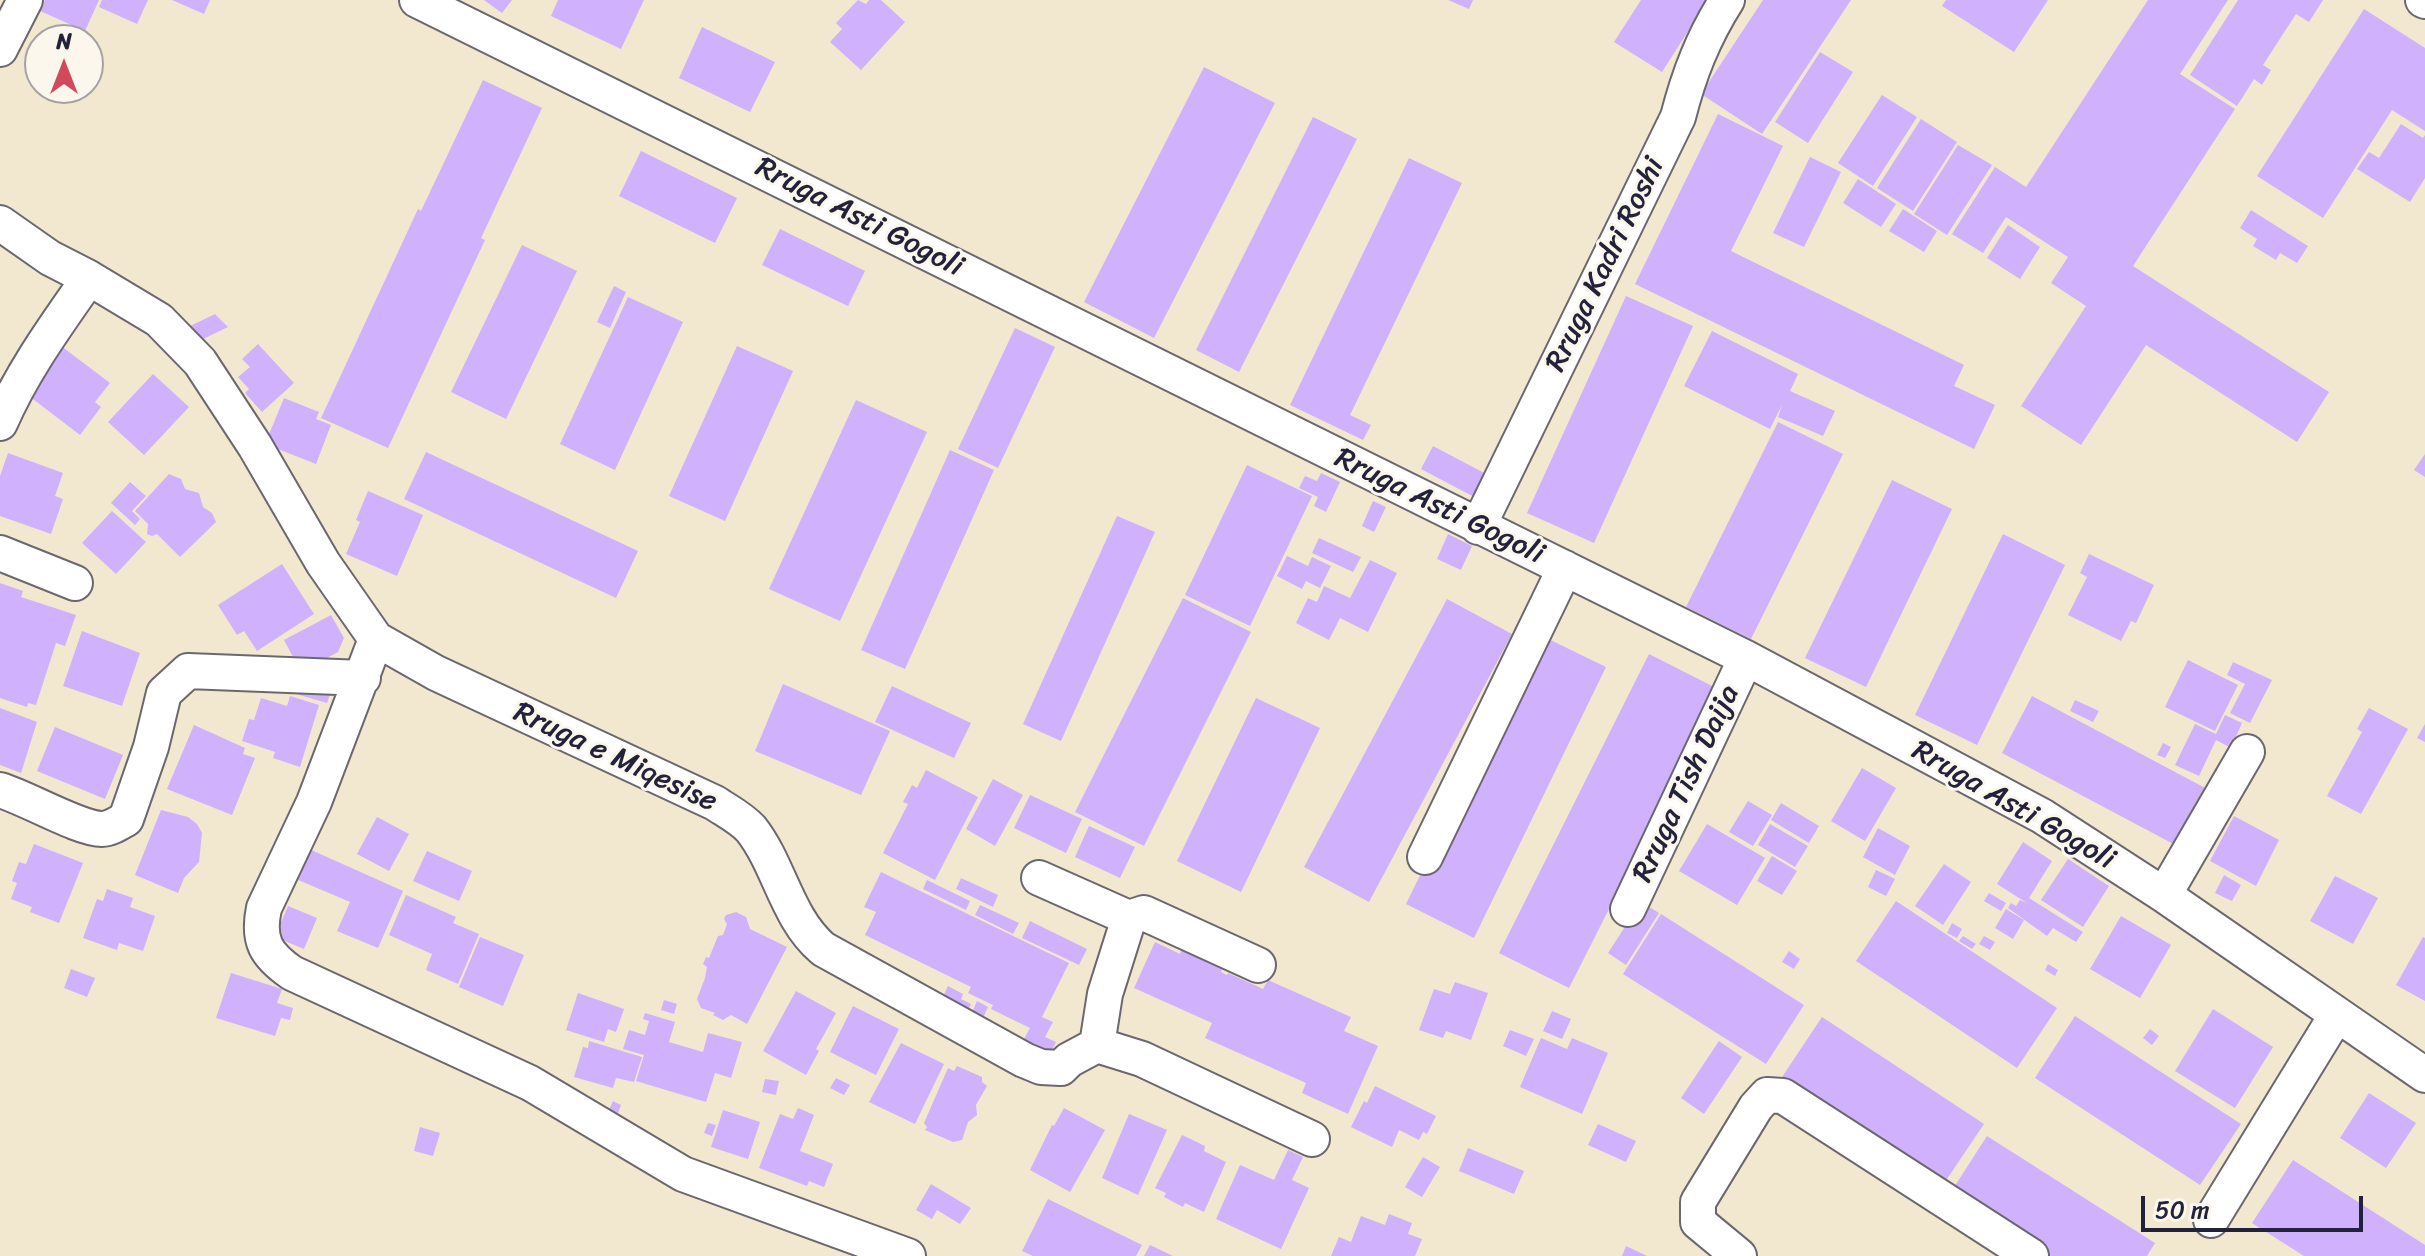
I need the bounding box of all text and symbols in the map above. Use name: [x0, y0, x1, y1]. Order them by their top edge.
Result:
text: N: [56, 22, 72, 61]
north arrow: [24, 24, 104, 104]
street label: Rruga Asti Gogoli: [749, 150, 969, 286]
street label: Rruga Kadri Roshi: [1539, 152, 1673, 378]
street label: Rruga Asti Gogoli: [1328, 441, 1550, 573]
street label: Rruga Tish Daija: [1626, 680, 1748, 888]
street label: Rruga e Miqesise: [508, 695, 722, 821]
street label: Rruga Asti Gogoli: [1905, 733, 2121, 879]
scale bar: [2145, 1180, 2367, 1230]
text: 50 m: [2155, 1189, 2210, 1231]

